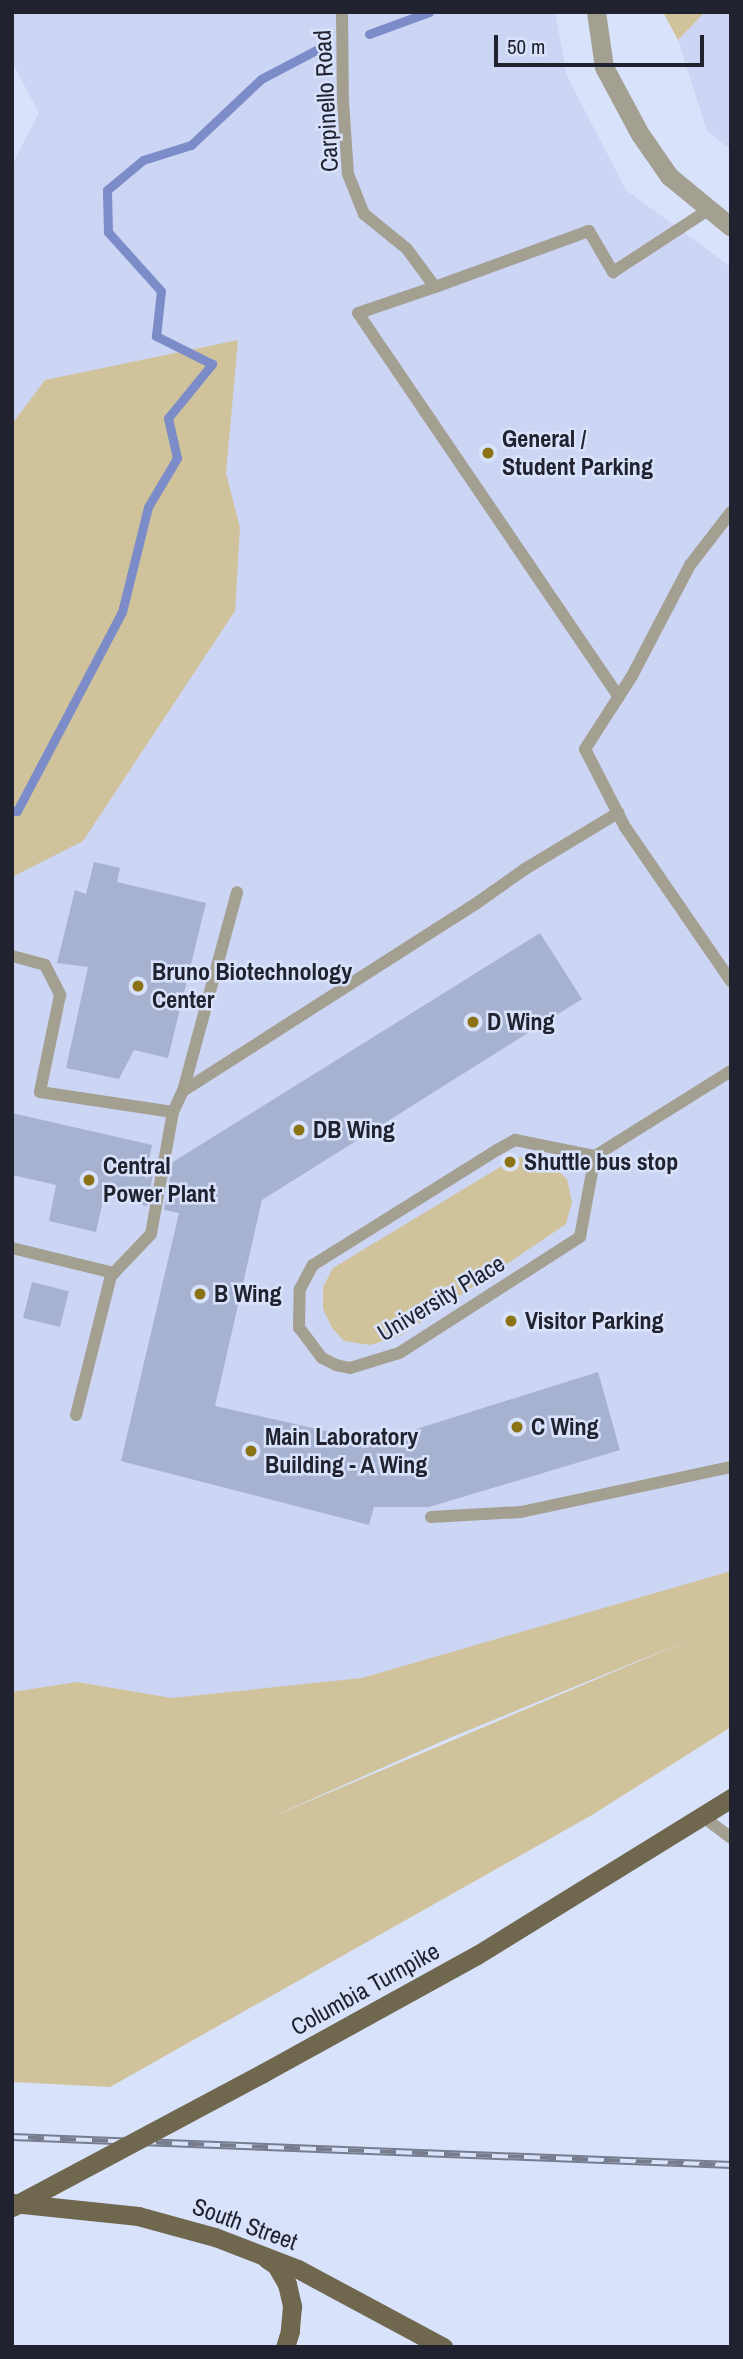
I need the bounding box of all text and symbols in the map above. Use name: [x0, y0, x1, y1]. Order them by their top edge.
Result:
scale bar: [498, 21, 708, 65]
street label: Carpinello Road: [308, 29, 344, 173]
text: 50 m: [507, 32, 545, 61]
place label: General / Student Parking: [502, 425, 653, 481]
marker: General / Student Parking: [480, 445, 496, 461]
place label: Bruno Biotechnology Center: [152, 958, 352, 1014]
marker: Bruno Biotechnology Center: [130, 978, 146, 994]
place label: D Wing: [487, 1008, 555, 1036]
marker: D Wing: [465, 1014, 481, 1030]
place label: DB Wing: [313, 1116, 395, 1144]
marker: DB Wing: [291, 1122, 307, 1138]
place label: Shuttle bus stop: [524, 1148, 678, 1176]
place label: Central Power Plant: [103, 1152, 216, 1208]
marker: Shuttle bus stop: [502, 1154, 518, 1170]
marker: Central Power Plant: [81, 1172, 97, 1188]
street label: University Place: [372, 1249, 510, 1347]
place label: B Wing: [214, 1280, 282, 1308]
marker: B Wing: [192, 1286, 208, 1302]
place label: Visitor Parking: [525, 1307, 664, 1335]
marker: Visitor Parking: [503, 1313, 519, 1329]
place label: C Wing: [531, 1413, 599, 1441]
marker: C Wing: [509, 1419, 525, 1435]
place label: Main Laboratory Building - A Wing: [265, 1423, 429, 1479]
marker: Main Laboratory Building - A Wing: [243, 1443, 259, 1459]
street label: Columbia Turnpike: [286, 1936, 444, 2042]
street label: South Street: [189, 2192, 301, 2256]

